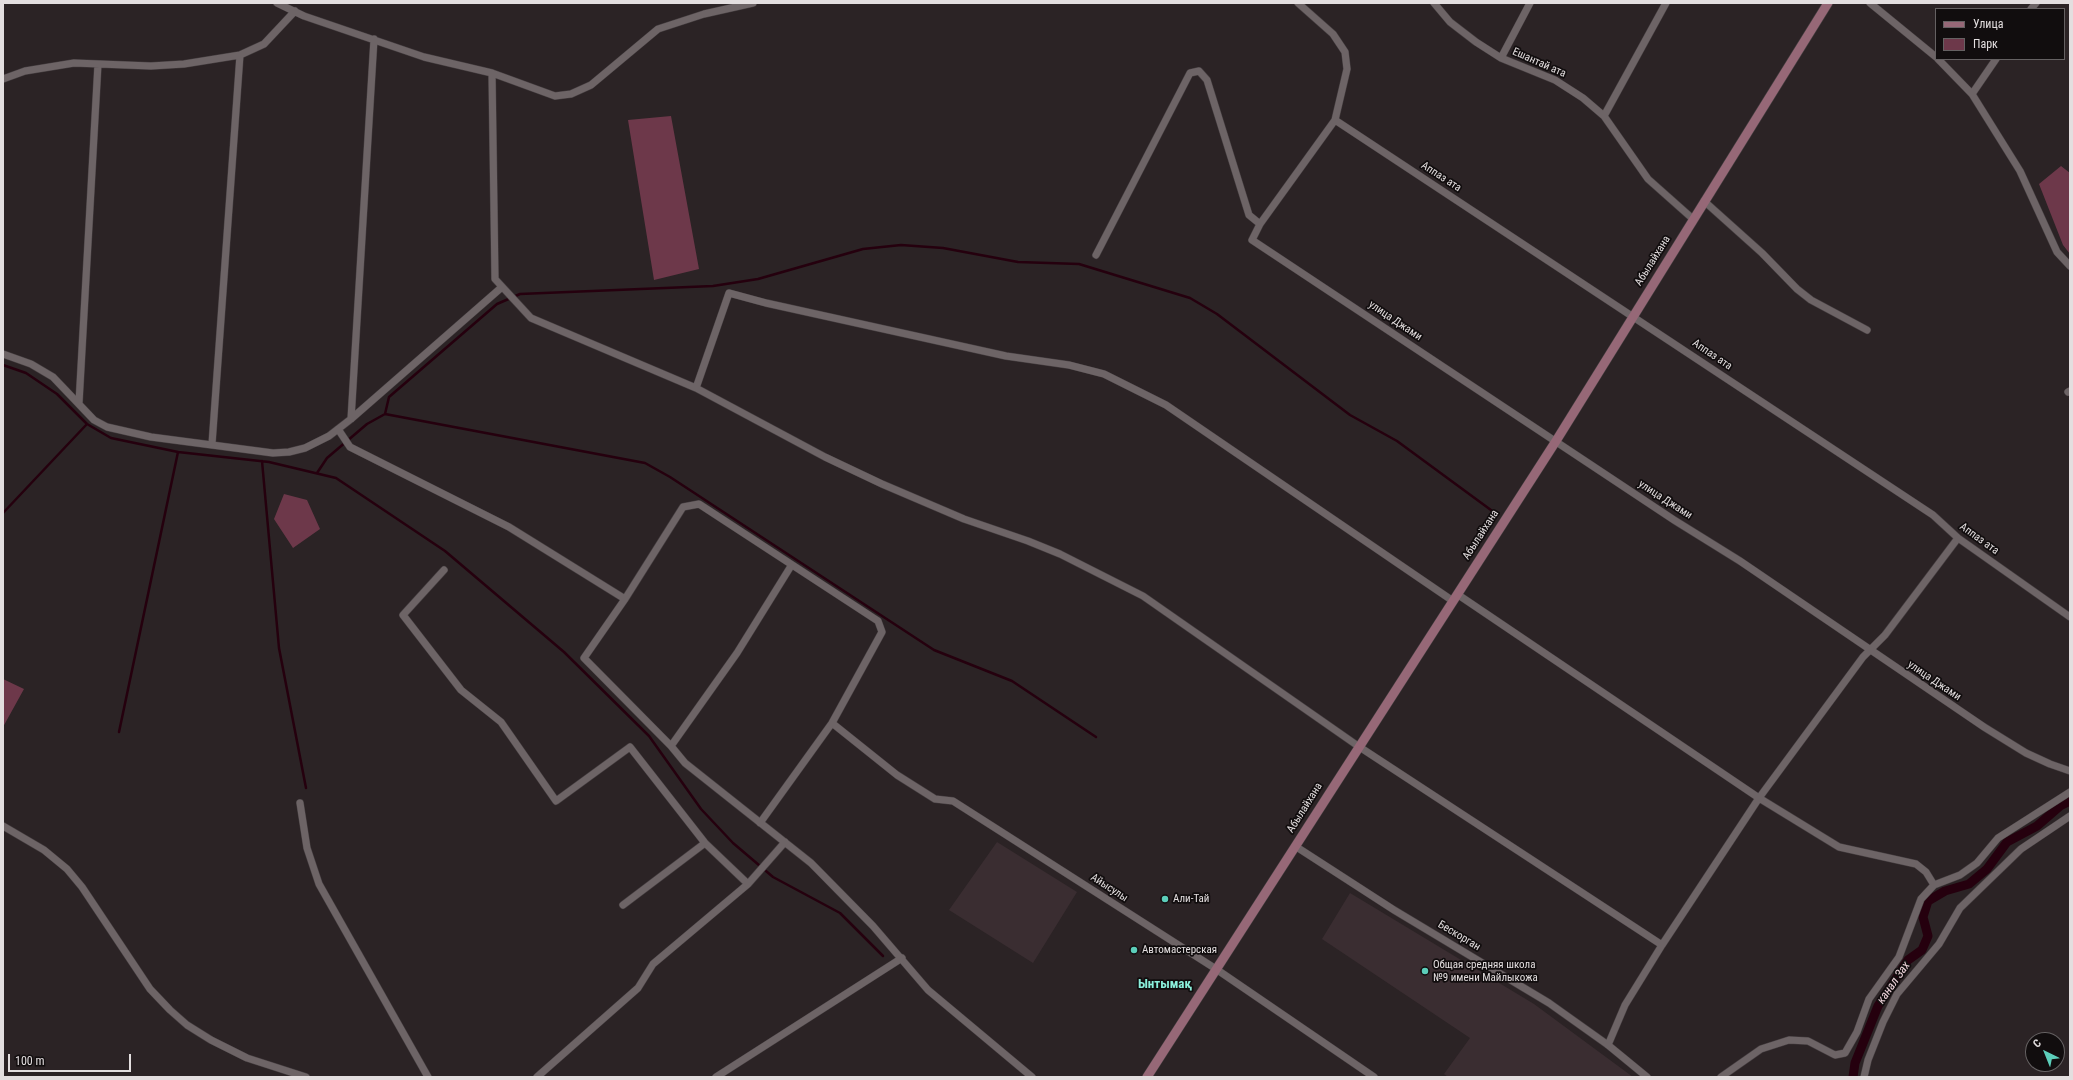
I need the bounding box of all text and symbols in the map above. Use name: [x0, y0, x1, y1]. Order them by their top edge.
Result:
legend: [1935, 8, 2065, 60]
text: Улица: [1973, 17, 2003, 31]
text: Парк: [1973, 37, 1998, 51]
street label: Ешантай ата: [1510, 45, 1568, 81]
street label: Аппаз ата: [1418, 159, 1464, 195]
street label: Абылайхана: [1632, 234, 1674, 288]
street label: улица Джами: [1366, 298, 1424, 344]
street label: Аппаз ата: [1690, 337, 1734, 373]
street label: улица Джами: [1636, 478, 1694, 522]
street label: Абылайхана: [1460, 508, 1502, 562]
street label: Аппаз ата: [1957, 520, 2001, 558]
street label: улица Джами: [1905, 658, 1963, 704]
street label: Абылайхана: [1284, 781, 1326, 835]
street label: Айысулы: [1088, 871, 1130, 905]
place label: Али-Тай: [1173, 892, 1209, 906]
marker: Али-Тай: [1160, 894, 1170, 904]
street label: Бескорган: [1435, 918, 1483, 954]
place label: Автомастерская: [1142, 943, 1217, 957]
marker: Автомастерская: [1129, 945, 1139, 955]
place label: Общая средняя школа №9 имени Майлыкожа: [1433, 958, 1538, 984]
water label: канал Зах: [1874, 959, 1914, 1007]
marker: Общая средняя школа №9 имени Майлыкожа: [1420, 966, 1430, 976]
district label: Ынтымақ: [1138, 977, 1192, 993]
north arrow: [2025, 1032, 2065, 1072]
text: С: [2030, 1037, 2044, 1050]
scale bar: [10, 1046, 133, 1072]
text: 100 m: [15, 1054, 45, 1068]

